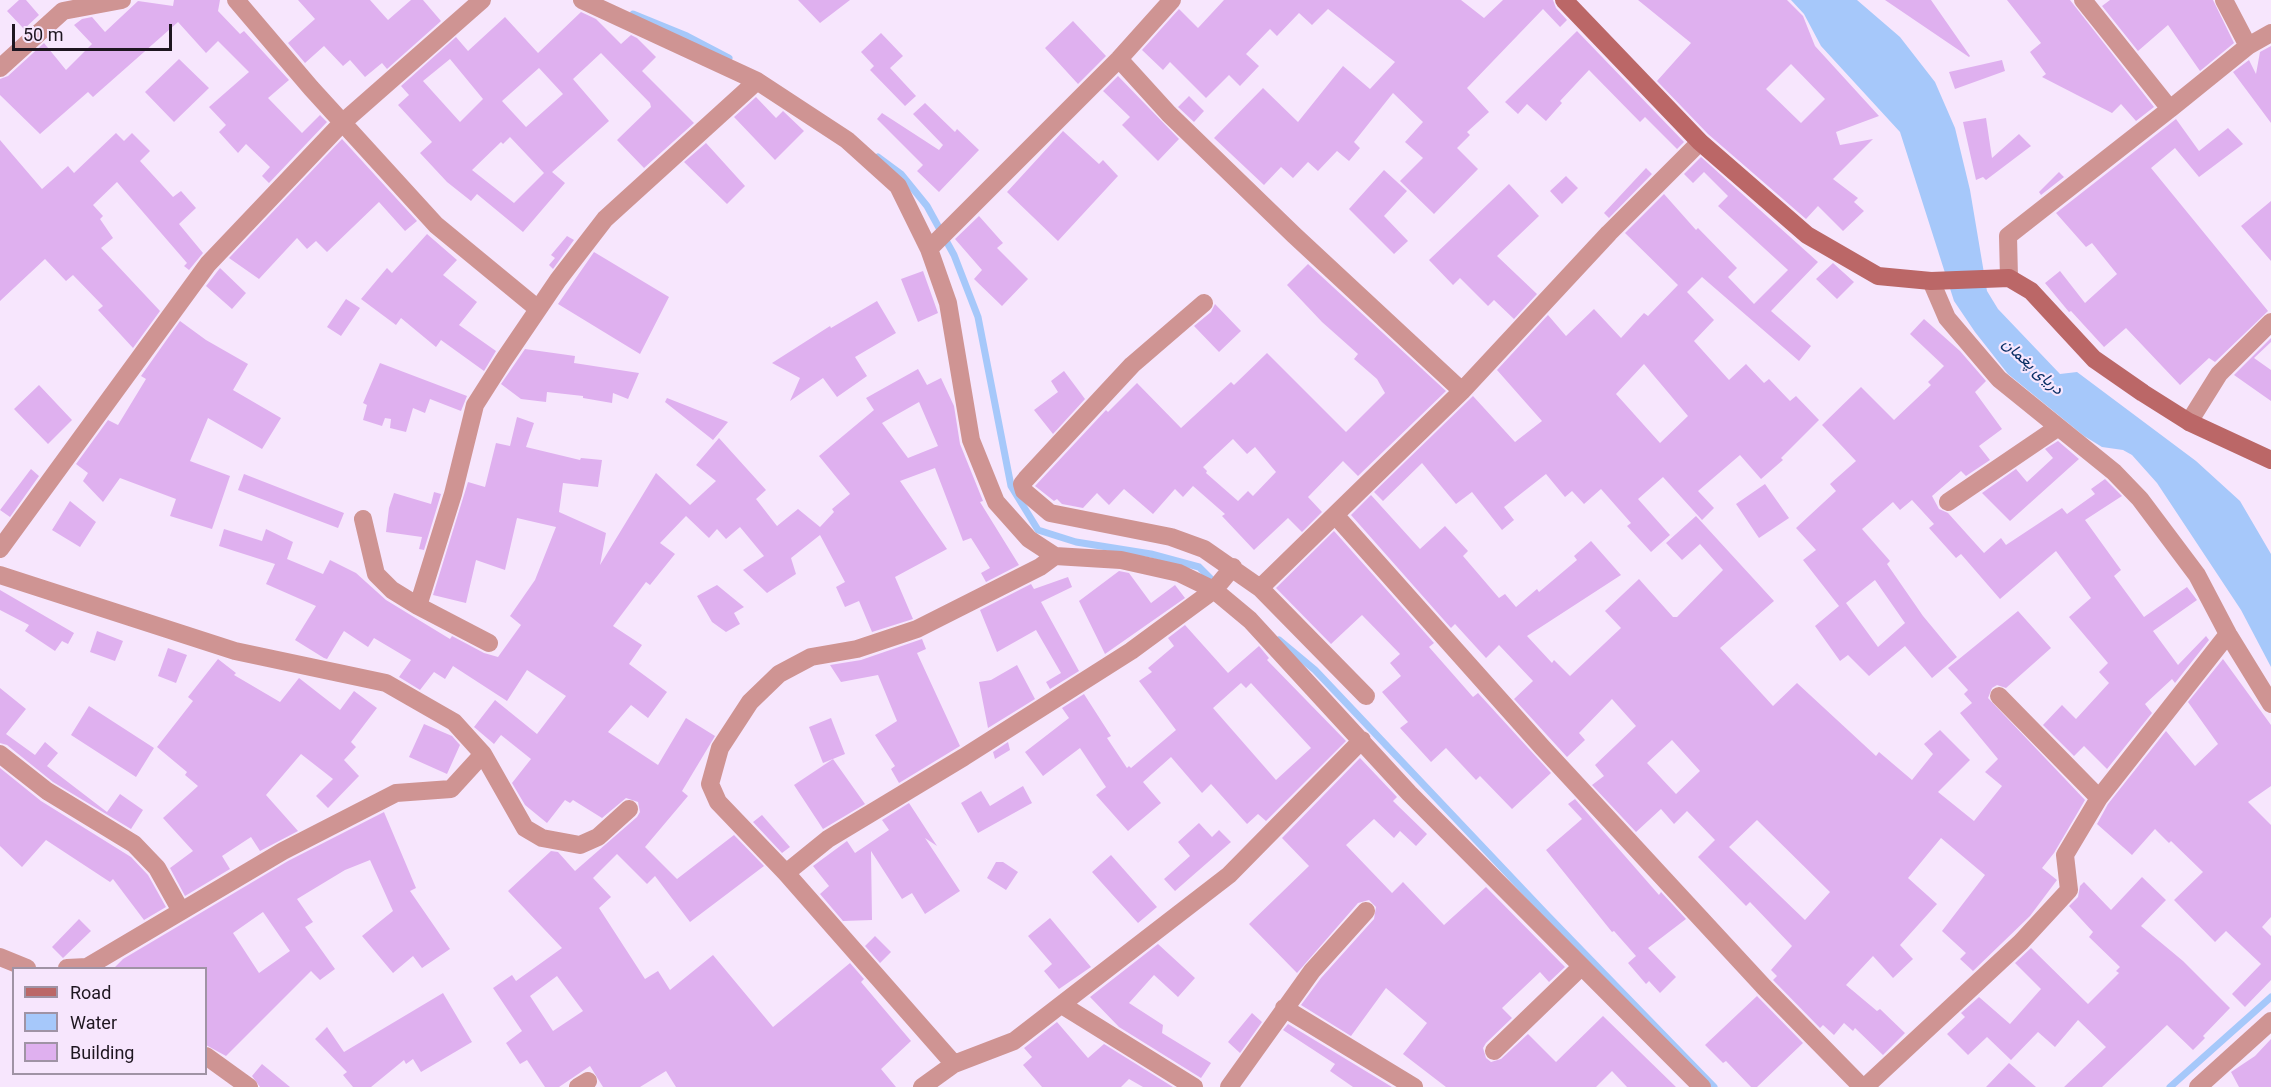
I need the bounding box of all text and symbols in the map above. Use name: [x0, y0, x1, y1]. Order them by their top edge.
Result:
scale bar: [15, 12, 176, 50]
text: 50 m: [23, 24, 63, 45]
water label: دریای پغمان: [1997, 334, 2067, 400]
legend: [12, 967, 207, 1075]
text: Road: [70, 982, 111, 1003]
text: Water: [70, 1012, 117, 1033]
text: Building: [70, 1042, 134, 1063]

